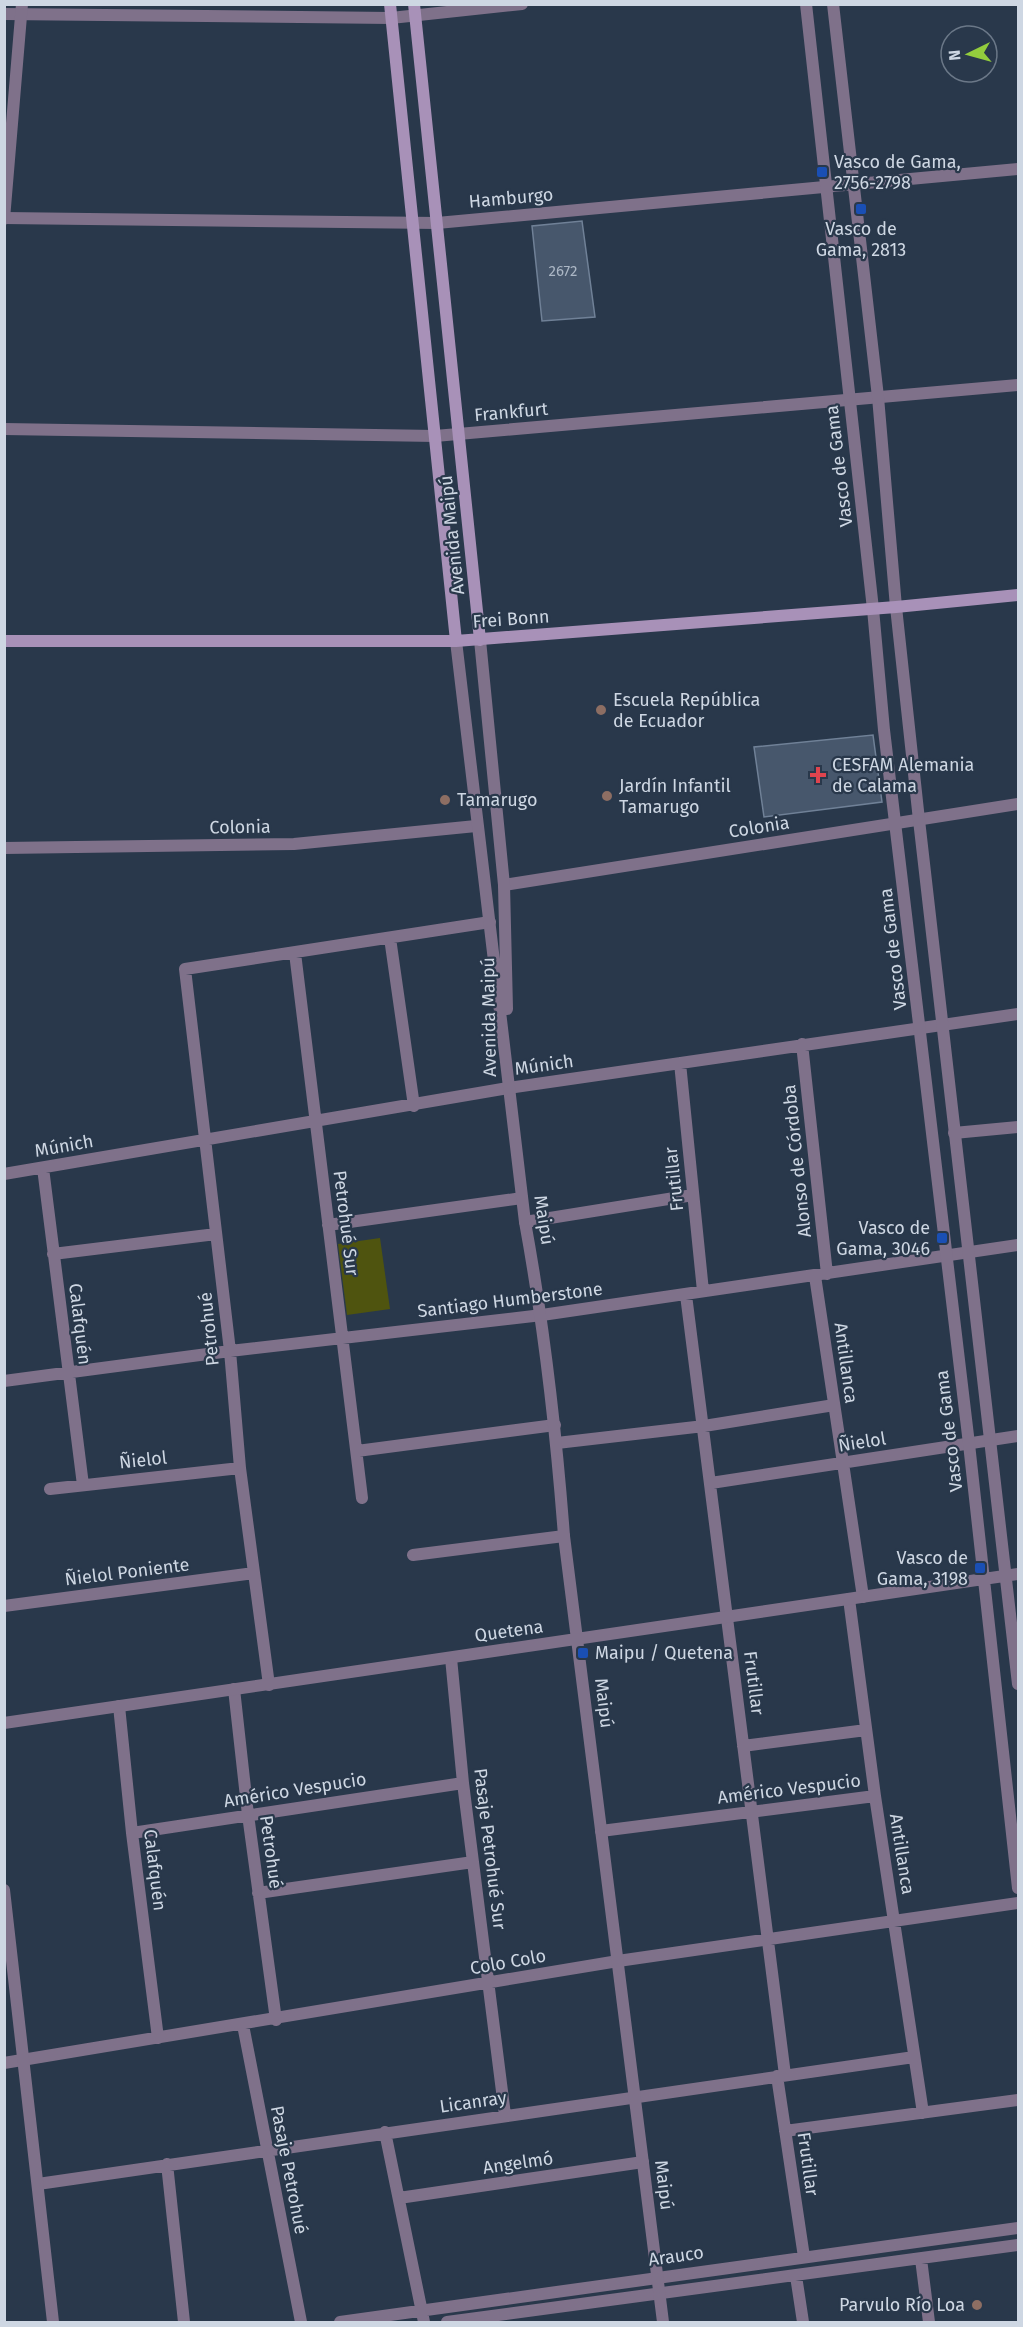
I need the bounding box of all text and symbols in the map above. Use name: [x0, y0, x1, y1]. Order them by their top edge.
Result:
north arrow: [939, 24, 999, 84]
text: N: [945, 49, 964, 61]
place label: Vasco de Gama, 2756-2798: [834, 151, 961, 194]
marker: Vasco de Gama, 2756-2798: [815, 165, 829, 179]
street label: Hamburgo: [468, 183, 554, 213]
marker: Vasco de Gama, 2813: [854, 202, 868, 216]
place label: Vasco de Gama, 2813: [816, 218, 906, 261]
house number: 2672: [549, 262, 577, 280]
street label: Frankfurt: [473, 398, 549, 426]
street label: Vasco de Gama: [821, 404, 857, 528]
street label: Avenida Maipú: [435, 474, 469, 596]
street label: Frei Bonn: [472, 605, 550, 633]
place label: Escuela República de Ecuador: [613, 689, 760, 732]
marker: Escuela República de Ecuador: [594, 703, 608, 717]
place label: CESFAM Alemania de Calama: [832, 754, 974, 797]
marker: CESFAM Alemania de Calama: [809, 766, 827, 784]
place label: Jardín Infantil Tamarugo: [619, 775, 731, 818]
place label: Tamarugo: [457, 789, 537, 811]
marker: Jardín Infantil Tamarugo: [600, 789, 614, 803]
marker: Tamarugo: [438, 793, 452, 807]
street label: Colonia: [727, 811, 791, 843]
street label: Colonia: [209, 815, 271, 839]
street label: Vasco de Gama: [875, 887, 911, 1011]
street label: Avenida Maipú: [477, 957, 501, 1077]
street label: Múnich: [513, 1050, 575, 1080]
street label: Alonso de Córdoba: [778, 1083, 816, 1239]
street label: Múnich: [33, 1130, 95, 1162]
street label: Frutillar: [660, 1146, 688, 1212]
street label: Petrohué Sur: [329, 1169, 363, 1277]
street label: Maipú: [529, 1194, 559, 1246]
place label: Vasco de Gama, 3046: [836, 1217, 930, 1260]
marker: Vasco de Gama, 3046: [935, 1231, 949, 1245]
street label: Santiago Humberstone: [416, 1278, 604, 1322]
street label: Calafquén: [64, 1282, 96, 1366]
street label: Petrohué: [194, 1291, 224, 1367]
street label: Antillanca: [829, 1321, 863, 1405]
street label: Vasco de Gama: [931, 1369, 967, 1493]
street label: Ñielol: [836, 1426, 888, 1457]
street label: Ñielol: [118, 1446, 168, 1473]
place label: Vasco de Gama, 3198: [877, 1547, 968, 1590]
street label: Ñielol Poniente: [63, 1552, 191, 1591]
marker: Vasco de Gama, 3198: [973, 1561, 987, 1575]
street label: Quetena: [473, 1615, 545, 1647]
place label: Maipu / Quetena: [595, 1642, 733, 1664]
marker: Maipu / Quetena: [576, 1646, 590, 1660]
street label: Frutillar: [739, 1650, 769, 1716]
street label: Maipú: [590, 1677, 618, 1729]
street label: Pasaje Petrohué Sur: [469, 1767, 511, 1931]
street label: Américo Vespucio: [222, 1768, 368, 1812]
street label: Américo Vespucio: [716, 1769, 862, 1809]
street label: Antillanca: [885, 1812, 919, 1896]
street label: Petrohué: [255, 1814, 287, 1890]
street label: Calafquén: [139, 1828, 171, 1912]
street label: Colo Colo: [468, 1945, 548, 1979]
street label: Licanray: [438, 2086, 508, 2118]
street label: Pasaje Petrohué: [266, 2104, 312, 2236]
street label: Frutillar: [793, 2131, 823, 2197]
street label: Angelmó: [481, 2147, 555, 2179]
street label: Maipú: [650, 2159, 678, 2211]
street label: Arauco: [647, 2241, 705, 2271]
place label: Parvulo Río Loa: [839, 2294, 965, 2316]
marker: Parvulo Río Loa: [970, 2298, 984, 2312]

